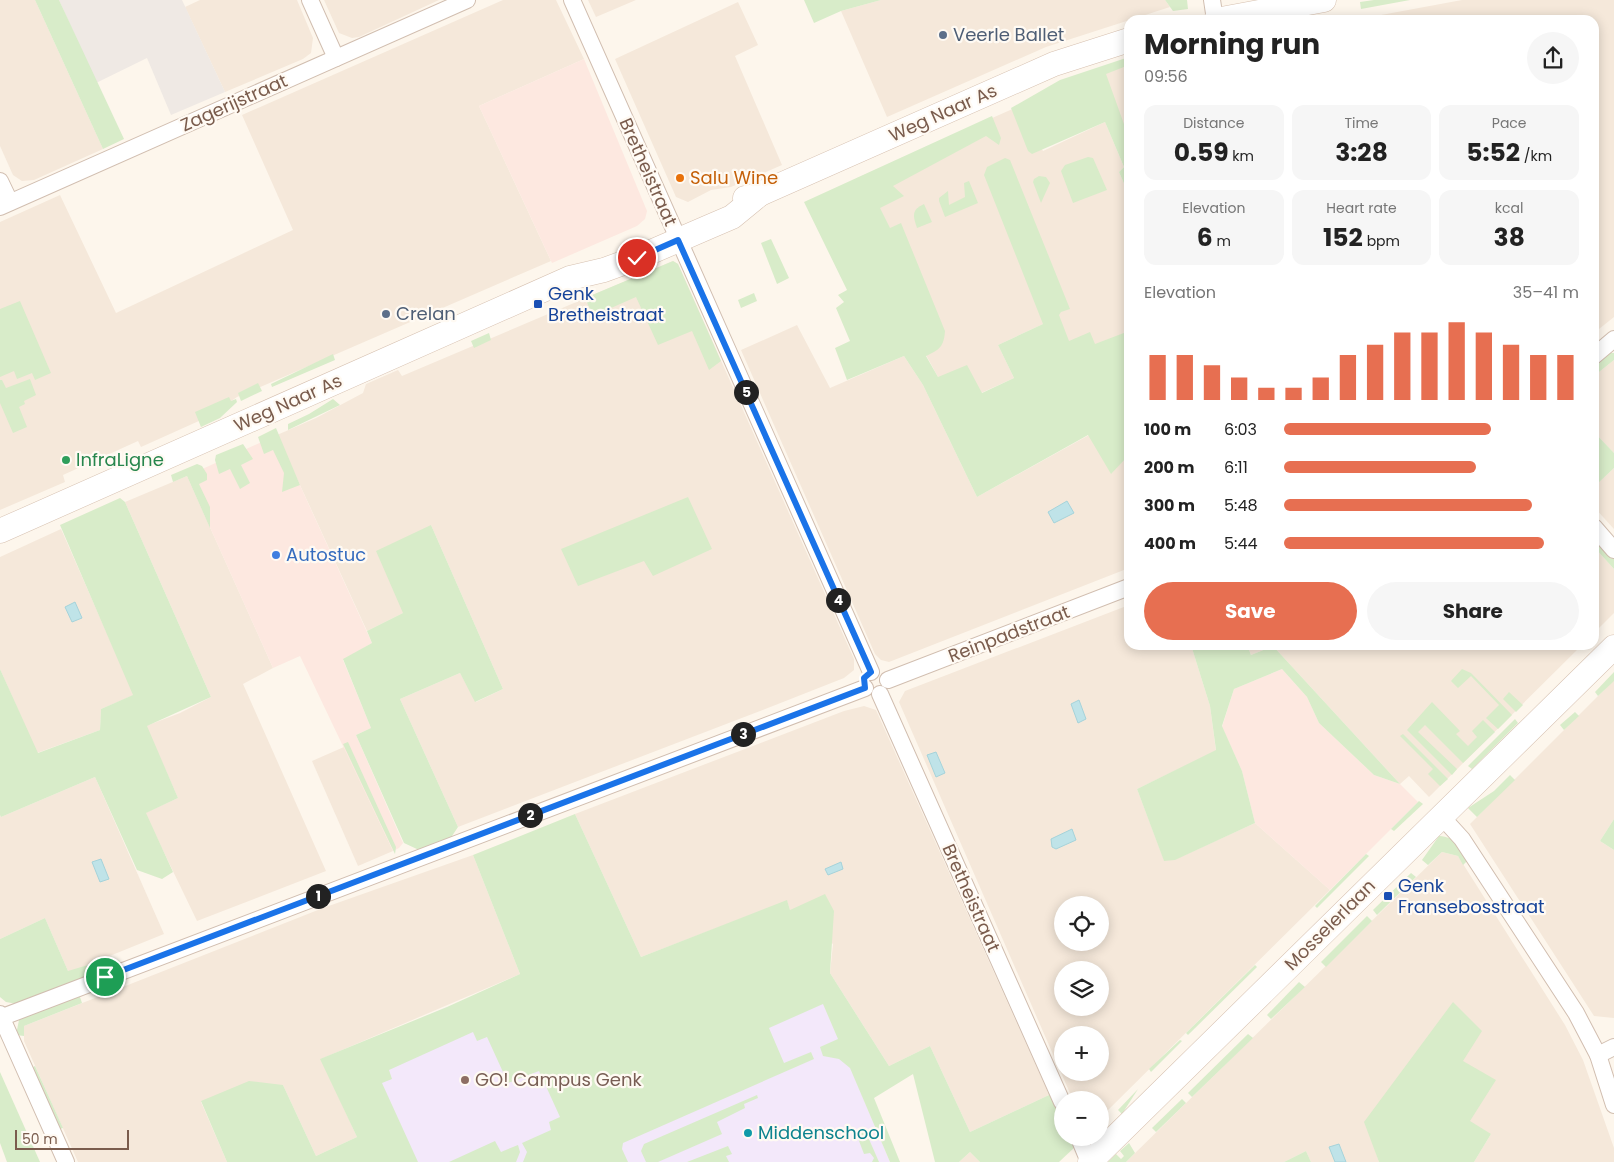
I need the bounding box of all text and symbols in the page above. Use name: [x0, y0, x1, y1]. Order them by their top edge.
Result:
place label: Veerle Ballet: [953, 22, 1064, 47]
text: Morning run: [1144, 25, 1320, 64]
marker: Veerle Ballet: [937, 29, 949, 41]
button: share: [1527, 32, 1579, 84]
text: 09:56: [1144, 65, 1188, 88]
street label: Zagerijstraat: [176, 68, 291, 137]
street label: Weg Naar As: [885, 78, 1001, 148]
text: Distance: [1183, 113, 1245, 133]
text: Time: [1344, 113, 1379, 133]
text: Pace: [1492, 113, 1527, 133]
street label: Bretheistraat: [613, 114, 683, 230]
text: 0.59: [1174, 135, 1229, 170]
text: 3:28: [1335, 135, 1388, 170]
text: 5:52: [1466, 135, 1520, 170]
text: km: [1229, 146, 1254, 166]
text: /km: [1520, 146, 1552, 166]
place label: Salu Wine: [690, 165, 778, 190]
marker: Salu Wine: [674, 172, 686, 184]
text: Elevation: [1182, 198, 1245, 218]
text: Heart rate: [1326, 198, 1397, 218]
text: kcal: [1495, 198, 1523, 218]
text: 6: [1197, 220, 1213, 255]
text: 152: [1323, 220, 1363, 255]
text: 38: [1494, 220, 1525, 255]
text: m: [1213, 231, 1231, 251]
text: bpm: [1363, 231, 1400, 251]
pin: [616, 237, 658, 279]
icon: check: [623, 244, 651, 272]
place label: Genk Bretheistraat: [548, 281, 664, 327]
text: Elevation: [1144, 281, 1216, 304]
text: 35–41 m: [1513, 281, 1579, 304]
marker: Genk Bretheistraat: [532, 298, 544, 310]
place label: Crelan: [396, 301, 456, 326]
marker: Crelan: [380, 308, 392, 320]
street label: Weg Naar As: [230, 368, 346, 438]
pin: 5: [734, 380, 758, 404]
text: 5: [742, 382, 751, 402]
text: 100 m: [1144, 418, 1191, 441]
text: 6:03: [1224, 418, 1257, 441]
place label: InfraLigne: [76, 447, 164, 472]
marker: InfraLigne: [60, 454, 72, 466]
text: 200 m: [1144, 456, 1194, 479]
text: 6:11: [1224, 456, 1248, 479]
text: 300 m: [1144, 494, 1195, 517]
text: 5:48: [1224, 494, 1258, 517]
text: 400 m: [1144, 532, 1196, 555]
text: 5:44: [1224, 532, 1258, 555]
place label: Autostuc: [286, 542, 366, 567]
marker: Autostuc: [270, 549, 282, 561]
button: Save: [1144, 582, 1357, 640]
button: Share: [1367, 582, 1579, 640]
pin: 4: [826, 588, 850, 612]
text: 4: [834, 590, 843, 610]
street label: Reinpadstraat: [945, 599, 1073, 668]
pin: 3: [730, 722, 756, 746]
text: 3: [739, 724, 748, 744]
pin: 2: [518, 802, 542, 828]
text: 2: [527, 805, 535, 825]
street label: Bretheistraat: [936, 840, 1006, 956]
place label: Genk Fransebosstraat: [1398, 873, 1545, 919]
street label: Mosselerlaan: [1279, 874, 1381, 976]
pin: 1: [306, 884, 330, 908]
text: 1: [316, 886, 321, 906]
marker: Genk Fransebosstraat: [1382, 890, 1394, 902]
map controls: [1054, 896, 1109, 1146]
button: locate: [1054, 896, 1109, 951]
pin: [84, 956, 126, 998]
button: layers: [1054, 961, 1109, 1016]
icon: arrive: [91, 963, 119, 991]
button: +: [1054, 1026, 1109, 1081]
place label: GO! Campus Genk: [475, 1067, 642, 1092]
marker: GO! Campus Genk: [459, 1074, 471, 1086]
button: −: [1054, 1091, 1109, 1146]
place label: Middenschool: [758, 1120, 884, 1145]
scale bar: [15, 1127, 129, 1150]
marker: Middenschool: [742, 1127, 754, 1139]
text: 50 m: [22, 1129, 58, 1149]

